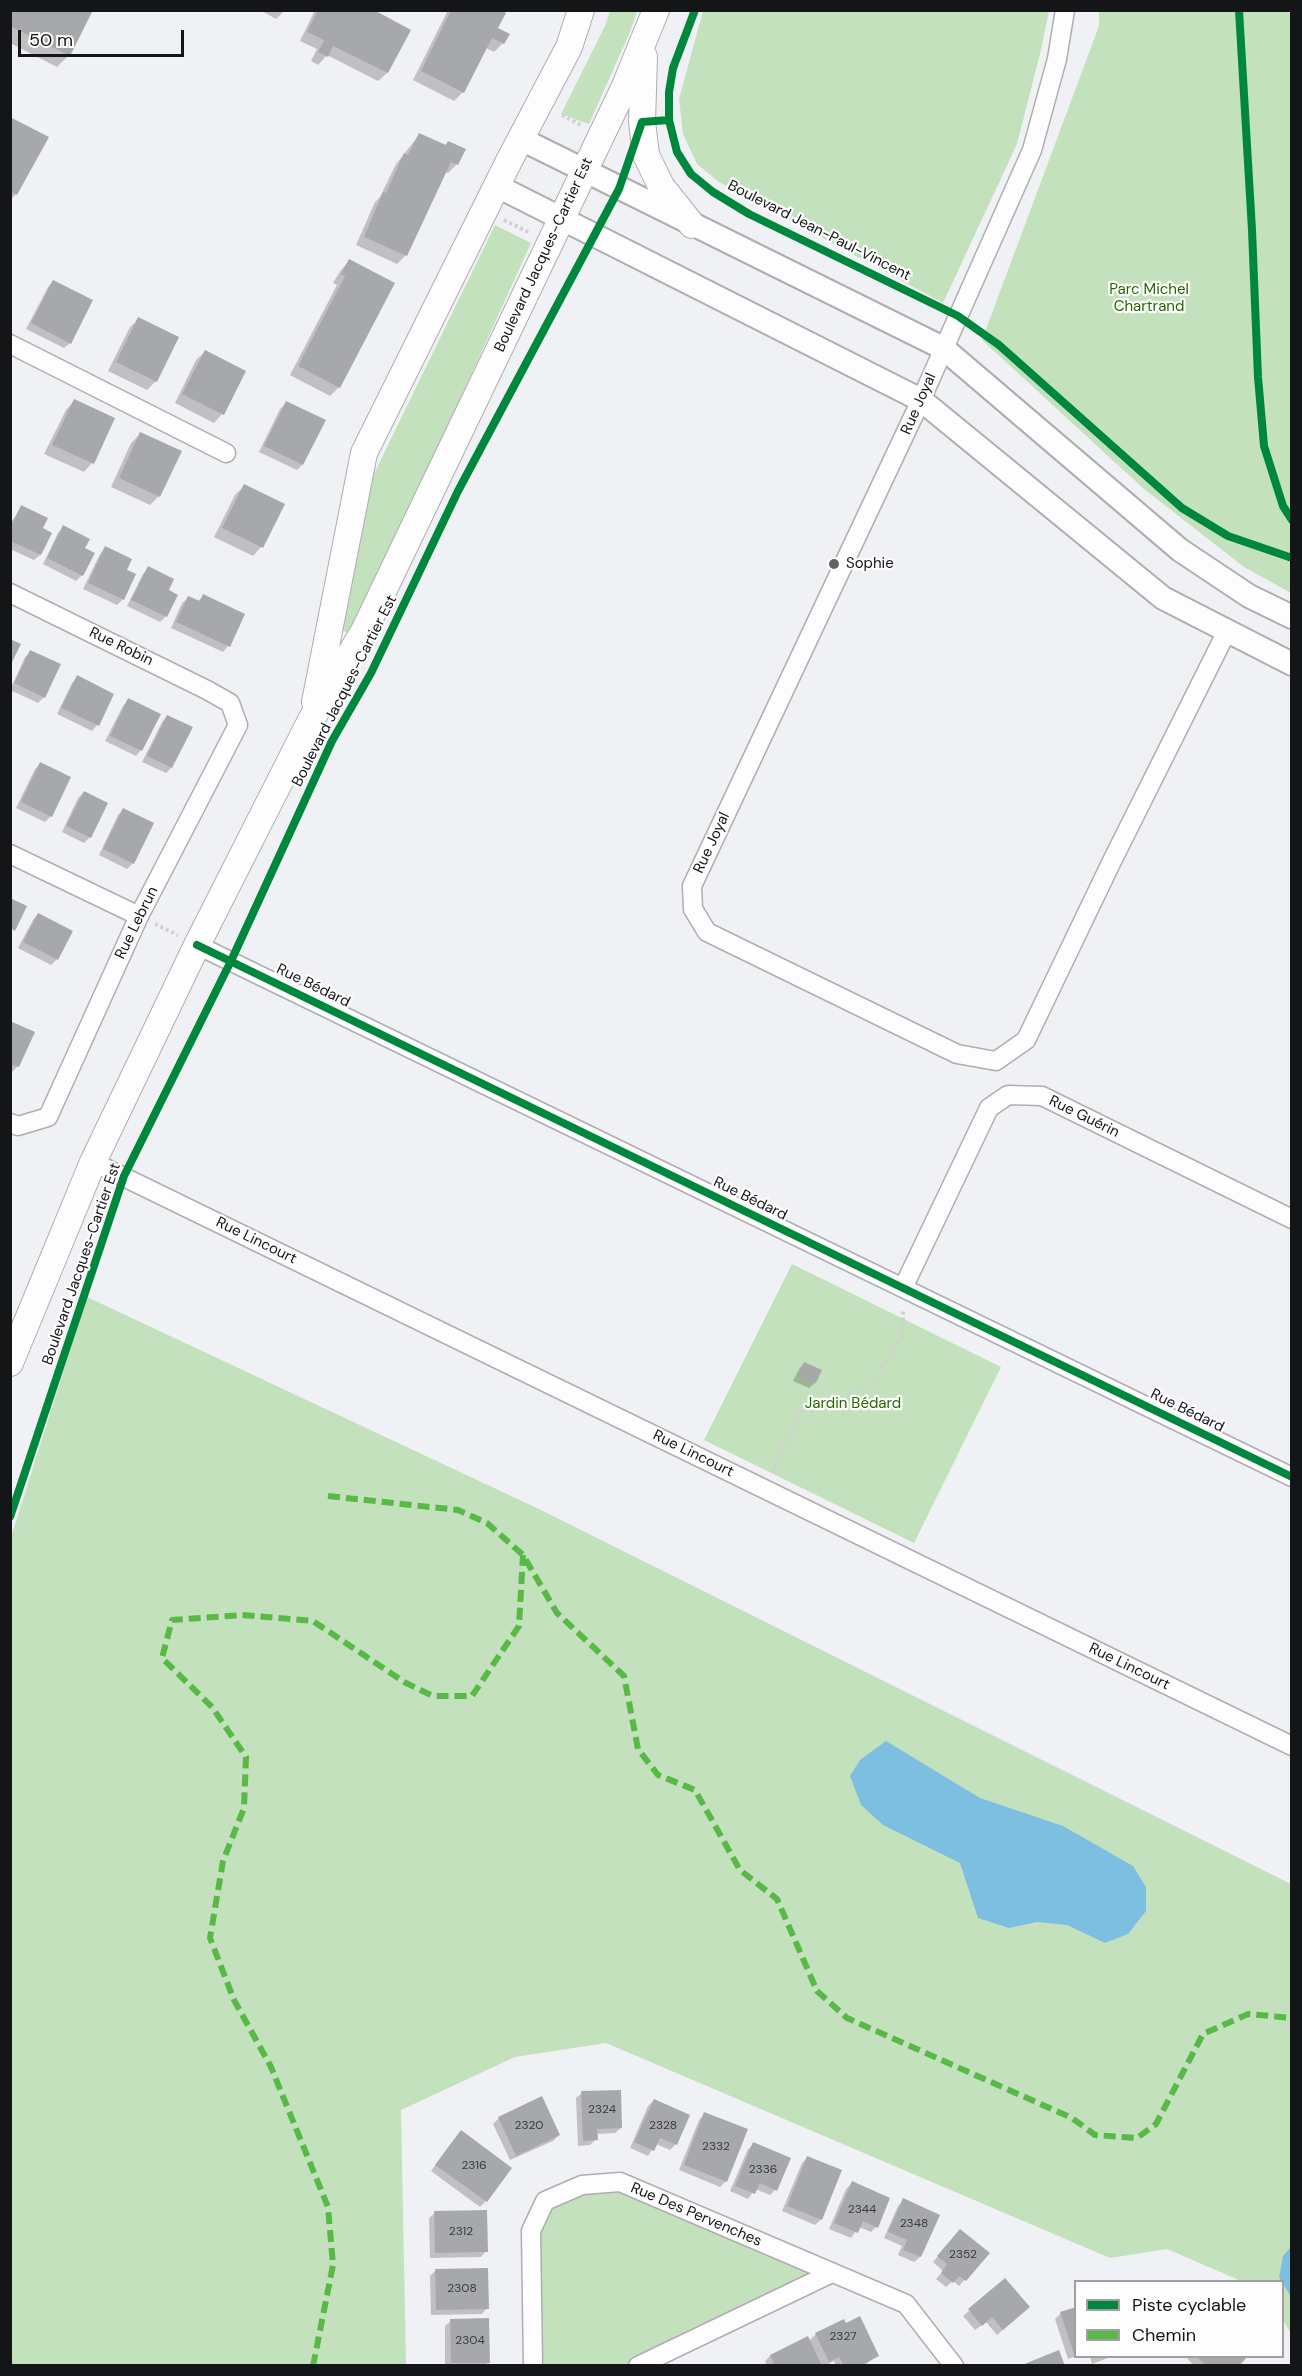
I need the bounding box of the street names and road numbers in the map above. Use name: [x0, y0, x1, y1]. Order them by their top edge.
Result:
street label: Boulevard Jacques-Cartier Est: [491, 155, 597, 355]
street label: Boulevard Jean-Paul-Vincent: [724, 177, 914, 285]
street label: Rue Joyal: [898, 371, 940, 437]
street label: Boulevard Jacques-Cartier Est: [289, 592, 401, 790]
street label: Rue Robin: [86, 624, 156, 670]
street label: Rue Joyal: [690, 810, 734, 876]
street label: Rue Lebrun: [112, 884, 162, 962]
street label: Rue Bédard: [273, 960, 353, 1012]
street label: Rue Guérin: [1046, 1092, 1122, 1142]
street label: Boulevard Jacques-Cartier Est: [39, 1161, 125, 1367]
street label: Rue Bédard: [710, 1173, 790, 1225]
street label: Rue Lincourt: [213, 1214, 299, 1268]
street label: Rue Bédard: [1147, 1385, 1227, 1437]
street label: Rue Lincourt: [650, 1427, 736, 1481]
street label: Rue Lincourt: [1086, 1640, 1172, 1694]
street label: Rue Des Pervenches: [628, 2179, 764, 2251]

